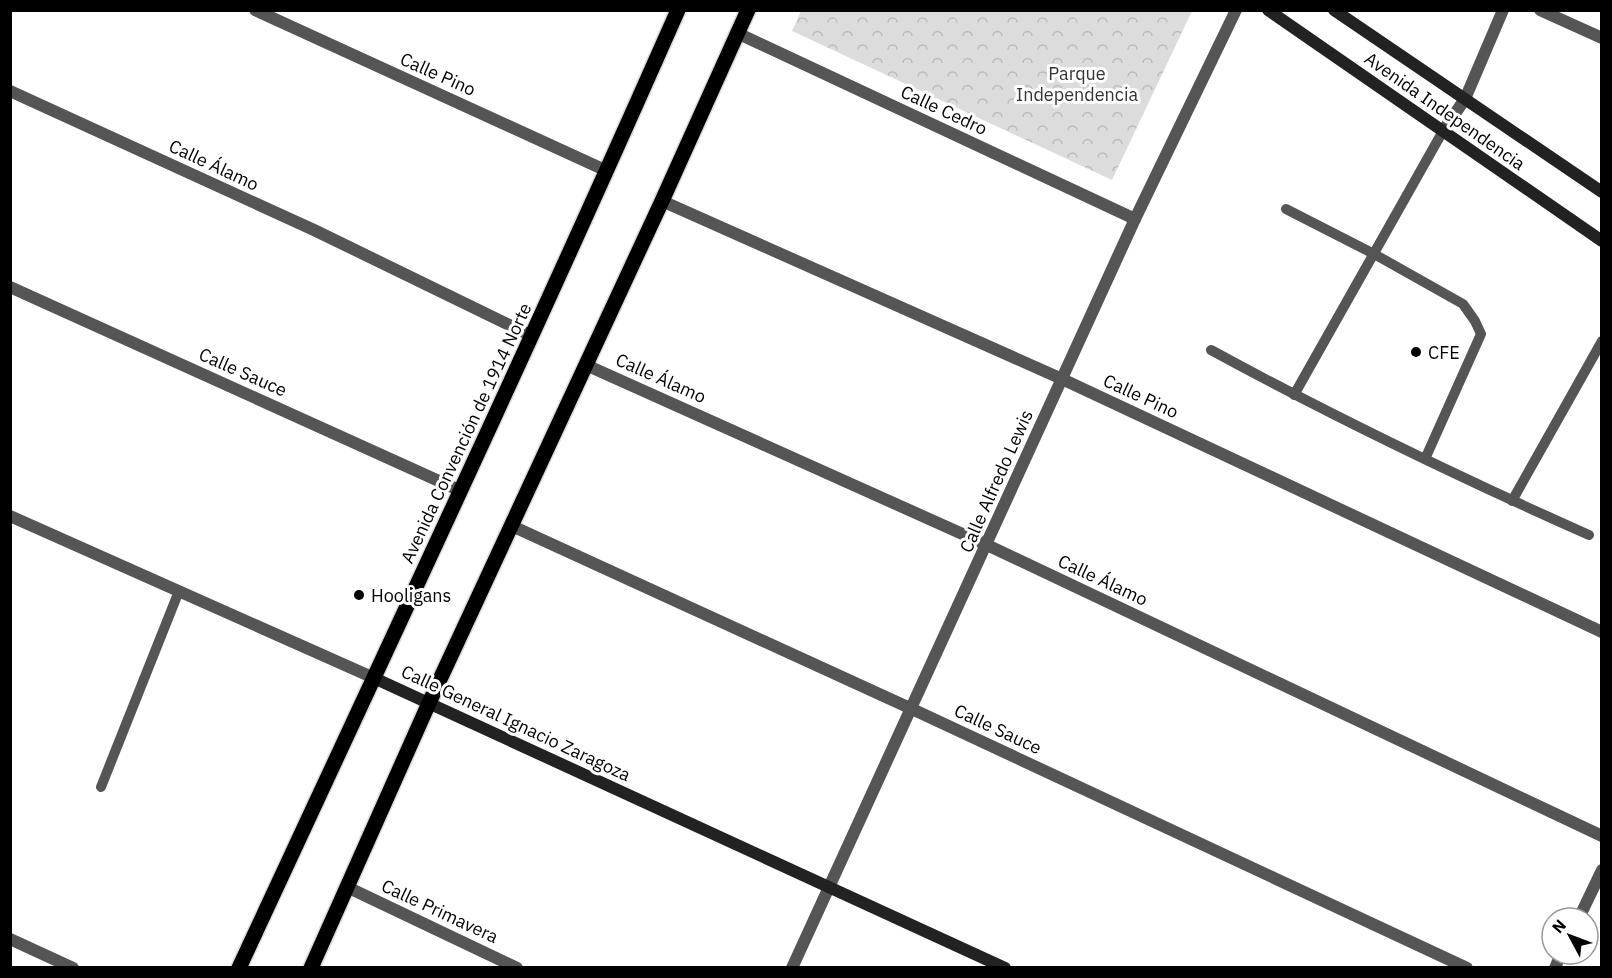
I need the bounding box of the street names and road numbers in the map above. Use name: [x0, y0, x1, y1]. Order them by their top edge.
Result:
street label: Calle Pino: [397, 47, 479, 101]
street label: Avenida Independencia: [1360, 47, 1530, 175]
street label: Calle Cedro: [897, 80, 991, 140]
street label: Calle Álamo: [165, 134, 263, 196]
street label: Avenida Convención de 1914 Norte: [395, 299, 537, 567]
street label: Calle Sauce: [196, 342, 291, 402]
street label: Calle Álamo: [612, 348, 710, 408]
street label: Calle Pino: [1100, 369, 1182, 423]
street label: Calle Alfredo Lewis: [954, 406, 1038, 556]
street label: Calle Álamo: [1054, 549, 1152, 611]
street label: Calle General Ignacio Zaragoza: [398, 660, 635, 786]
street label: Calle Sauce: [951, 699, 1045, 759]
street label: Calle Primavera: [378, 874, 502, 948]

